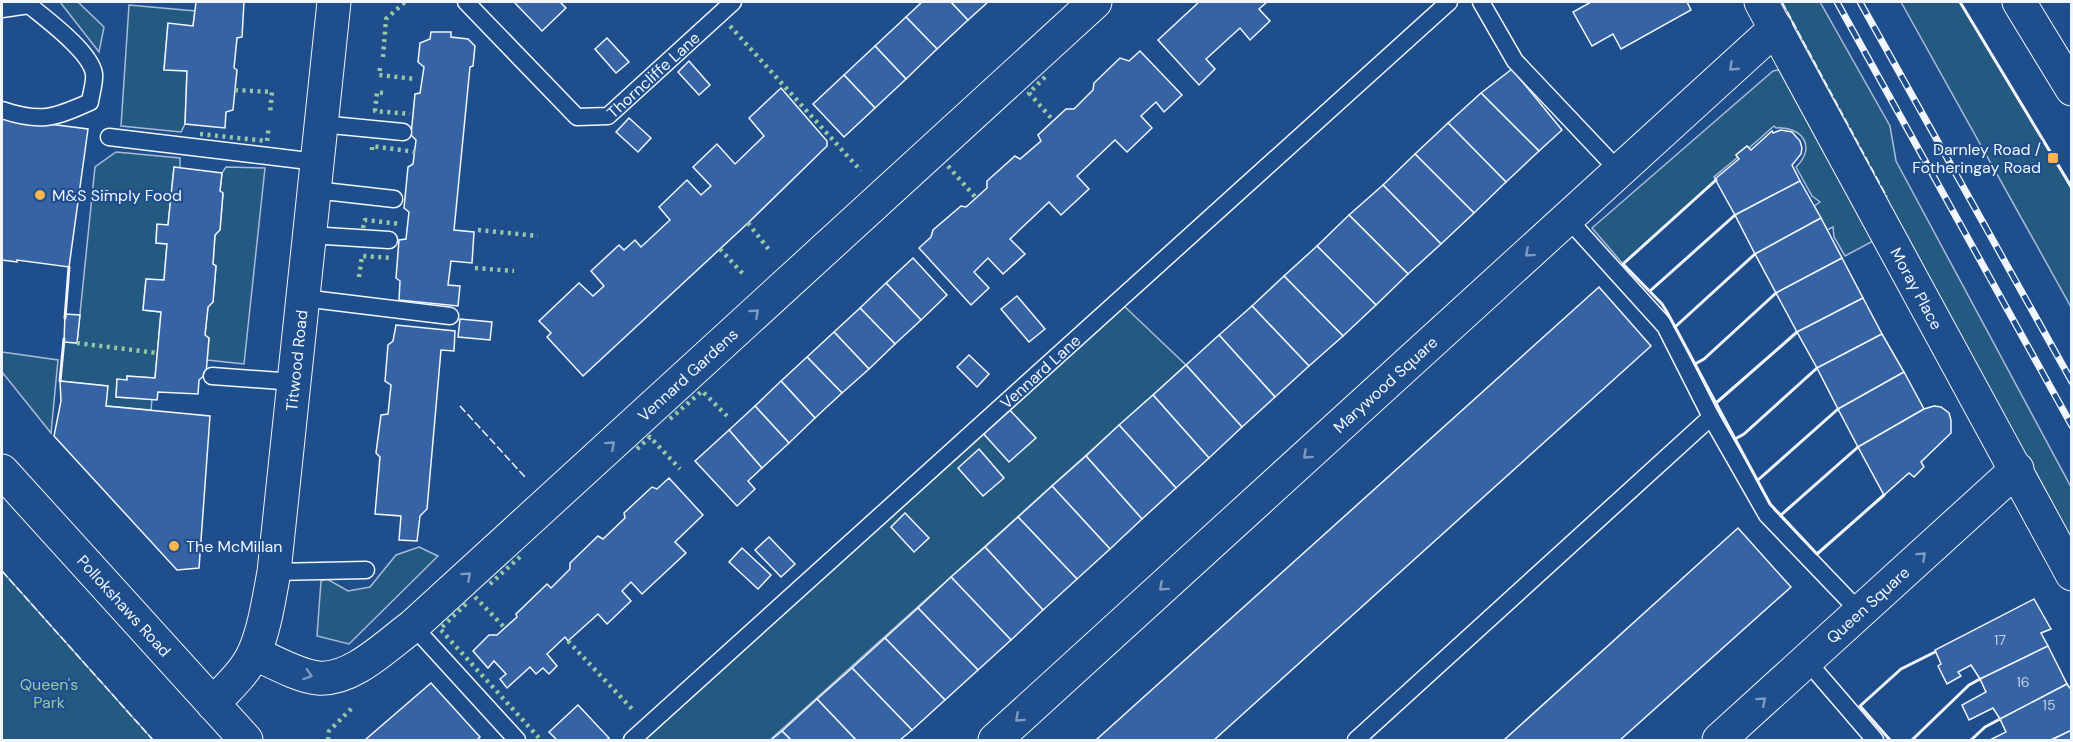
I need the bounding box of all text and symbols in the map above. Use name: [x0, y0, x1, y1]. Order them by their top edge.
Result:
street label: Thorncliffe Lane: [602, 27, 704, 123]
one-way arrow: [1729, 60, 1739, 71]
place label: Darnley Road / Fotheringay Road: [1912, 139, 2041, 178]
marker: Darnley Road / Fotheringay Road: [2046, 151, 2060, 165]
place label: M&S Simply Food: [52, 185, 182, 206]
marker: M&S Simply Food: [33, 188, 47, 202]
street label: Moray Place: [1886, 244, 1948, 333]
one-way arrow: [1525, 246, 1535, 257]
street label: Titwood Road: [281, 309, 312, 412]
one-way arrow: [748, 309, 758, 320]
street label: Vennard Gardens: [633, 323, 742, 426]
street label: Vennard Lane: [996, 330, 1085, 413]
street label: Marywood Square: [1329, 331, 1442, 437]
one-way arrow: [603, 441, 614, 452]
one-way arrow: [1303, 448, 1314, 459]
place label: The McMillan: [186, 536, 282, 557]
marker: The McMillan: [167, 539, 181, 553]
street label: Pollokshaws Road: [73, 551, 176, 661]
one-way arrow: [1915, 552, 1925, 563]
street label: Queen Square: [1822, 562, 1914, 648]
one-way arrow: [460, 572, 471, 583]
one-way arrow: [1159, 580, 1170, 591]
house number: 17: [1994, 631, 2006, 649]
one-way arrow: [302, 668, 313, 680]
house number: 16: [2016, 673, 2030, 691]
park label: Queen's Park: [20, 674, 78, 713]
house number: 15: [2043, 696, 2055, 714]
one-way arrow: [1755, 697, 1766, 708]
one-way arrow: [1015, 711, 1026, 722]

